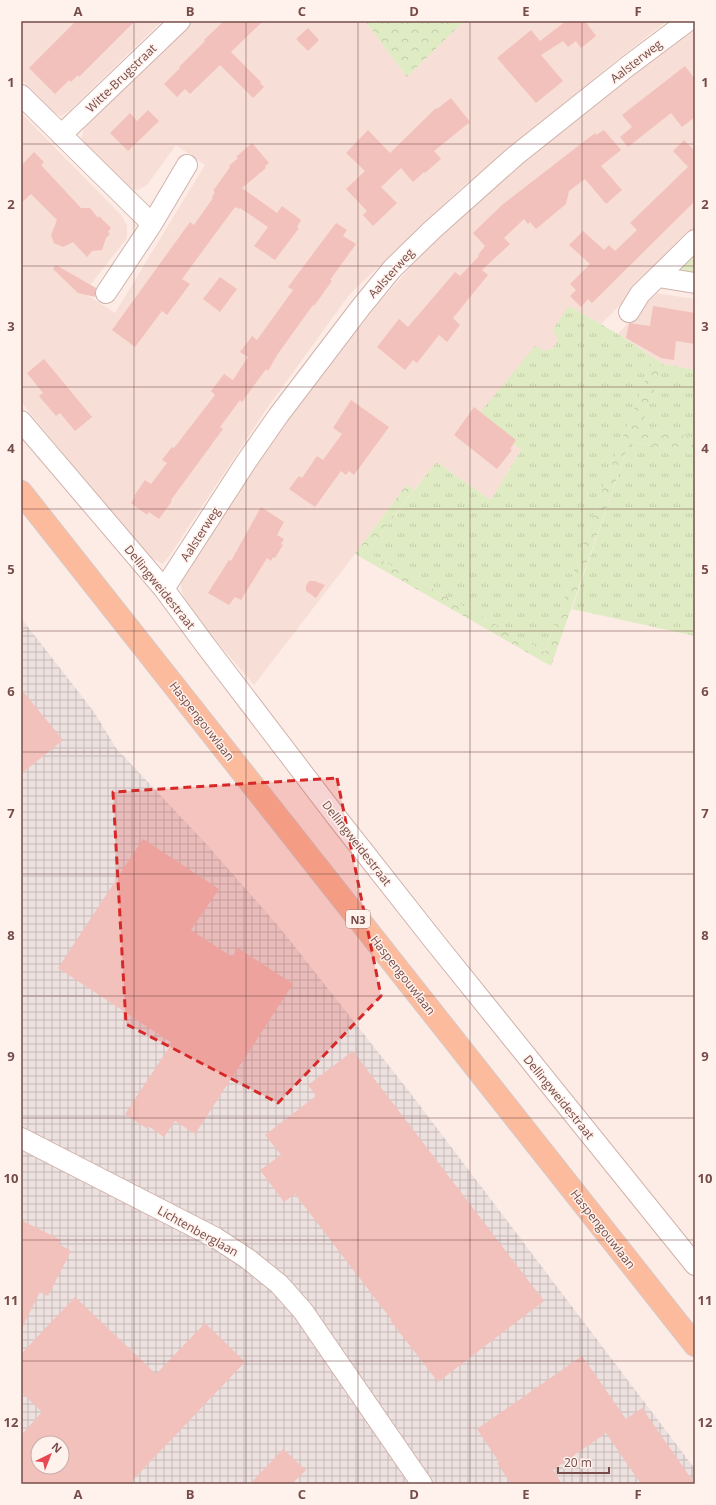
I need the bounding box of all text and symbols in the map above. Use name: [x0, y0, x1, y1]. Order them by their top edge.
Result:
text: A: [74, 2, 83, 20]
text: B: [186, 2, 195, 20]
text: C: [298, 2, 306, 20]
text: D: [409, 2, 419, 20]
text: E: [522, 2, 530, 20]
text: F: [634, 2, 642, 20]
street label: Aalsterweg: [607, 35, 666, 87]
street label: Witte-Brugstraat: [82, 40, 160, 116]
text: 1: [7, 73, 15, 91]
text: 1: [701, 73, 709, 91]
text: 2: [7, 195, 15, 213]
text: 2: [701, 195, 709, 213]
street label: Aalsterweg: [364, 244, 418, 302]
text: 3: [7, 317, 15, 335]
text: 3: [701, 317, 709, 335]
text: 4: [7, 439, 15, 457]
text: 4: [701, 439, 709, 457]
street label: Aalsterweg: [176, 503, 224, 564]
street label: Dellingweidestraat: [121, 541, 199, 633]
text: 5: [7, 560, 15, 578]
text: 5: [701, 560, 709, 578]
street label: Haspengouwlaan: [166, 678, 238, 764]
text: 6: [7, 682, 15, 700]
text: 6: [701, 682, 709, 700]
street label: Dellingweidestraat: [318, 797, 396, 889]
text: 7: [7, 804, 15, 822]
text: 7: [701, 804, 709, 822]
road number: N3: [346, 910, 370, 928]
text: 8: [7, 926, 15, 944]
text: 8: [701, 926, 709, 944]
street label: Haspengouwlaan: [367, 932, 439, 1018]
text: 9: [7, 1047, 15, 1065]
text: 9: [701, 1047, 709, 1065]
street label: Dellingweidestraat: [520, 1051, 598, 1143]
text: 10: [4, 1169, 18, 1187]
text: 10: [698, 1169, 712, 1187]
street label: Haspengouwlaan: [567, 1186, 639, 1272]
street label: Lichtenberglaan: [155, 1202, 241, 1260]
text: 11: [4, 1291, 18, 1309]
text: 11: [698, 1291, 712, 1309]
text: 12: [4, 1413, 19, 1431]
text: 12: [698, 1413, 713, 1431]
north arrow: [30, 1435, 70, 1475]
text: N: [49, 1439, 66, 1456]
scale bar: [558, 1449, 609, 1475]
text: 20 m: [564, 1454, 592, 1471]
text: A: [74, 1485, 83, 1503]
text: B: [186, 1485, 195, 1503]
text: C: [298, 1485, 306, 1503]
text: D: [409, 1485, 419, 1503]
text: E: [522, 1485, 530, 1503]
text: F: [634, 1485, 642, 1503]

